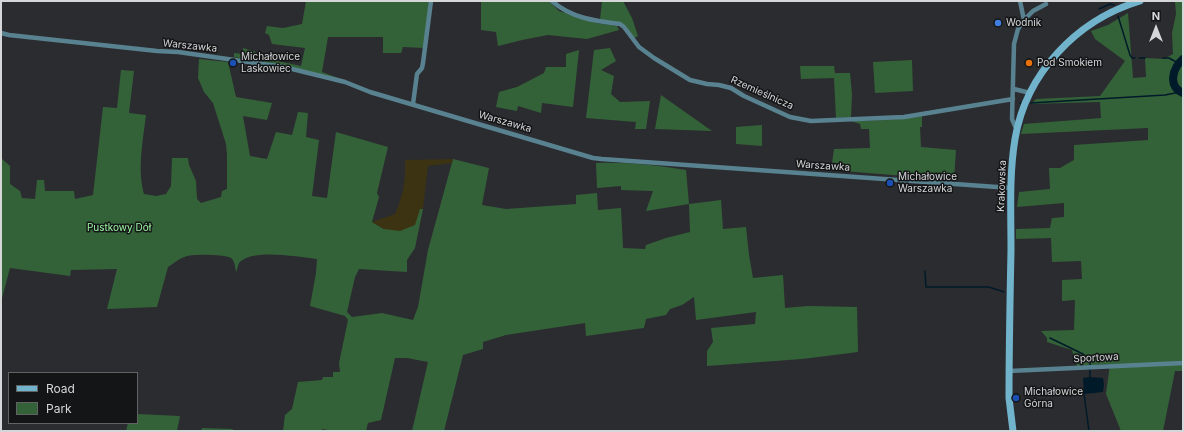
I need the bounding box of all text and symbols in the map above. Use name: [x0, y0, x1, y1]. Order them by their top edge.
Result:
north arrow: [1136, 8, 1176, 48]
text: N: [1152, 9, 1160, 23]
place label: Wodnik: [1006, 17, 1041, 29]
marker: Wodnik: [993, 18, 1003, 28]
street label: Warszawka: [162, 37, 218, 55]
place label: Michałowice Laskowiec: [241, 51, 300, 74]
place label: Pod Smokiem: [1037, 57, 1102, 69]
marker: Michałowice Laskowiec: [228, 58, 238, 68]
marker: Pod Smokiem: [1024, 58, 1034, 68]
street label: Rzemieślnicza: [729, 74, 795, 112]
street label: Warszawka: [477, 109, 533, 135]
street label: Warszawka: [795, 158, 851, 174]
street label: Krakowska: [995, 160, 1009, 212]
place label: Michałowice Warszawka: [898, 171, 957, 194]
marker: Michałowice Warszawka: [885, 178, 895, 188]
park label: Pustkowy Dół: [87, 222, 151, 234]
street label: Sportowa: [1073, 351, 1119, 365]
legend: [8, 372, 138, 424]
text: Road: [46, 381, 75, 396]
place label: Michałowice Górna: [1024, 386, 1083, 410]
marker: Michałowice Górna: [1011, 393, 1021, 403]
text: Park: [46, 401, 72, 416]

